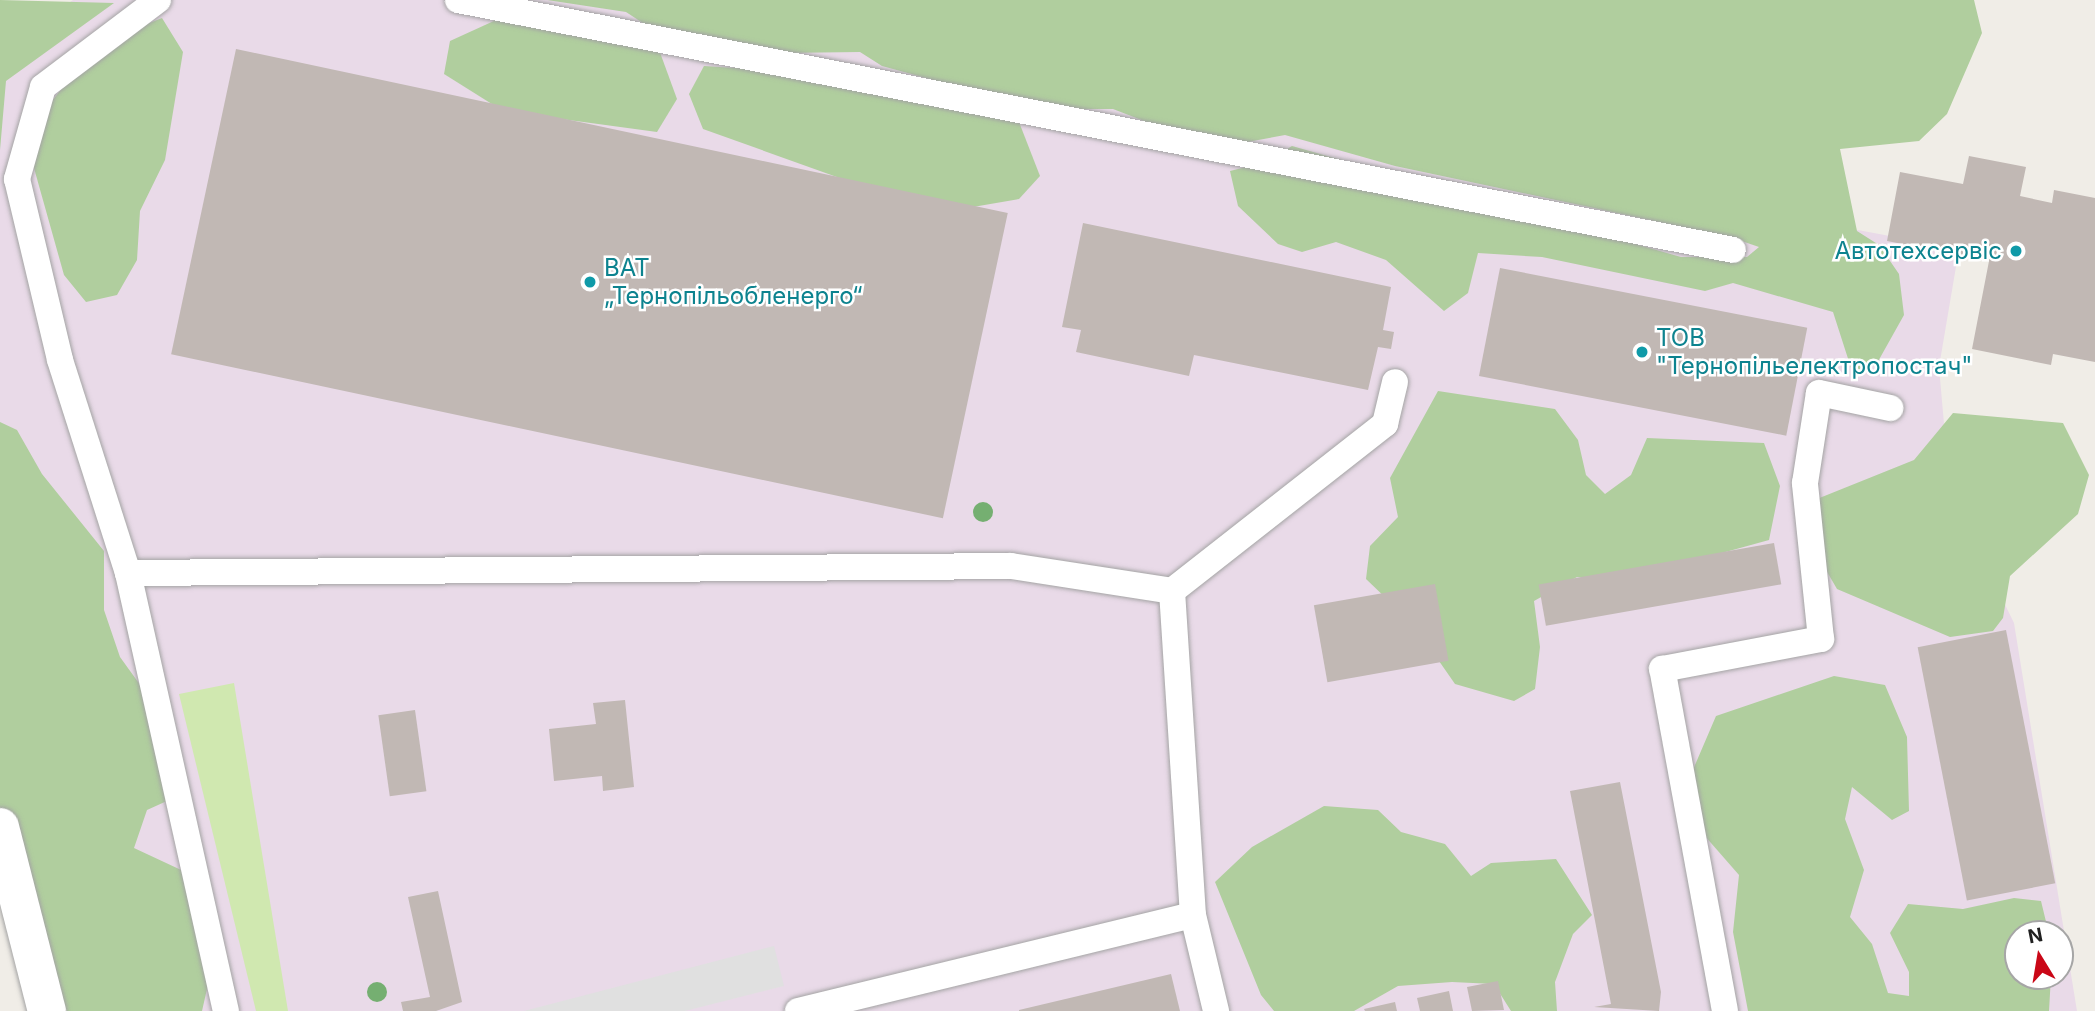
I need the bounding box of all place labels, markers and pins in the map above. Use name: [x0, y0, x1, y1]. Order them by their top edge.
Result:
place label: Автотехсервіс: [1834, 237, 2002, 265]
marker: Автотехсервіс: [2008, 243, 2024, 259]
place label: ВАТ „Тернопільобленерго“: [604, 254, 863, 310]
marker: ВАТ „Тернопільобленерго“: [582, 274, 598, 290]
place label: ТОВ "Тернопільелектропостач": [1656, 324, 1973, 380]
marker: ТОВ "Тернопільелектропостач": [1634, 344, 1650, 360]

